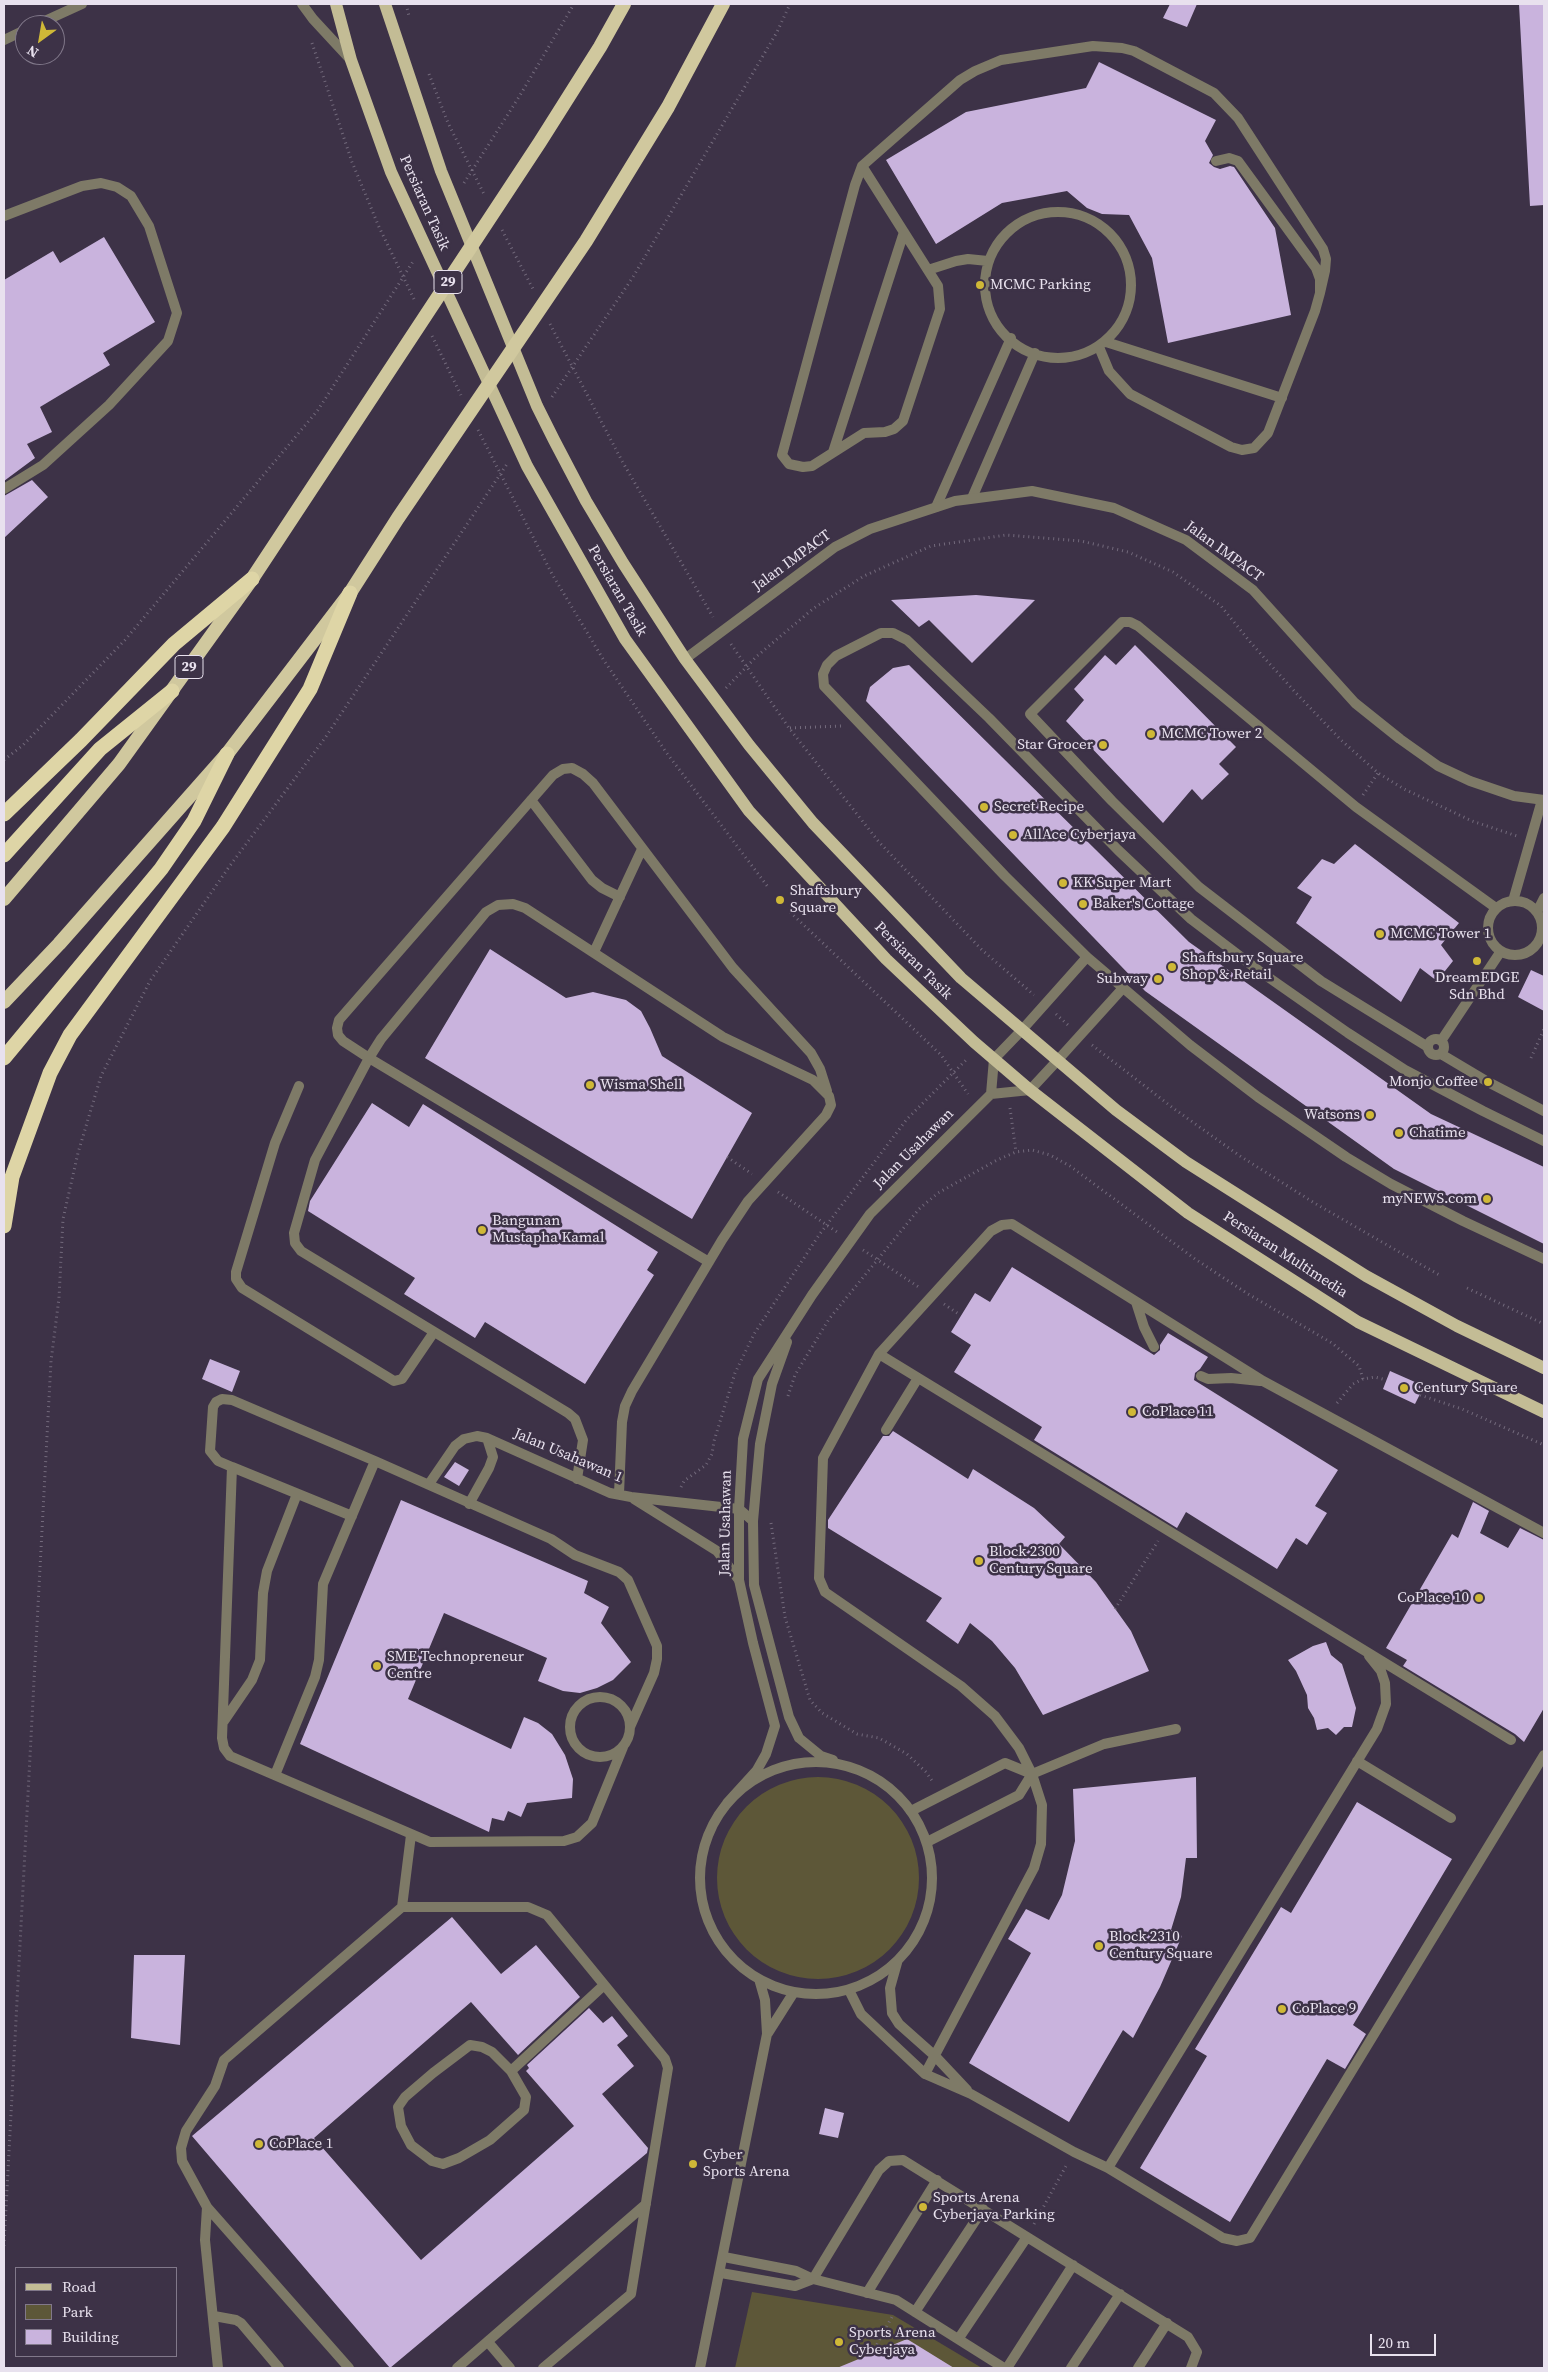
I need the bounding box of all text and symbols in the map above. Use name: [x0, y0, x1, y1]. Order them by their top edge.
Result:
north arrow: [15, 15, 65, 65]
text: N: [23, 41, 42, 63]
street label: Persiaran Tasik: [395, 153, 453, 253]
road number: 29: [434, 270, 462, 294]
place label: MCMC Parking: [990, 276, 1091, 294]
marker: MCMC Parking: [974, 279, 986, 291]
street label: Jalan IMPACT: [1181, 518, 1267, 586]
street label: Jalan IMPACT: [749, 527, 835, 595]
street label: Persiaran Tasik: [584, 542, 650, 640]
road number: 29: [175, 656, 203, 679]
place label: MCMC Tower 2: [1161, 725, 1262, 743]
marker: MCMC Tower 2: [1145, 728, 1157, 740]
place label: Star Grocer: [1017, 736, 1093, 754]
marker: Star Grocer: [1097, 739, 1109, 751]
place label: Secret Recipe: [994, 798, 1084, 816]
marker: Secret Recipe: [978, 801, 990, 813]
place label: AllAce Cyberjaya: [1023, 826, 1136, 844]
marker: AllAce Cyberjaya: [1007, 829, 1019, 841]
place label: KK Super Mart: [1073, 874, 1171, 892]
marker: KK Super Mart: [1057, 877, 1069, 889]
place label: Shaftsbury Square: [790, 882, 862, 917]
marker: Shaftsbury Square: [774, 894, 786, 906]
place label: Baker's Cottage: [1093, 895, 1194, 913]
marker: Baker's Cottage: [1077, 898, 1089, 910]
street label: Persiaran Tasik: [870, 918, 956, 1004]
place label: MCMC Tower 1: [1390, 925, 1491, 943]
marker: MCMC Tower 1: [1374, 928, 1386, 940]
place label: Shaftsbury Square Shop & Retail: [1182, 949, 1303, 984]
marker: DreamEDGE Sdn Bhd: [1471, 955, 1483, 967]
marker: Shaftsbury Square Shop & Retail: [1166, 961, 1178, 973]
place label: DreamEDGE Sdn Bhd: [1435, 969, 1519, 1004]
place label: Subway: [1097, 970, 1148, 988]
marker: Subway: [1152, 973, 1164, 985]
place label: Monjo Coffee: [1389, 1073, 1478, 1091]
place label: Wisma Shell: [600, 1076, 683, 1094]
marker: Monjo Coffee: [1482, 1076, 1494, 1088]
marker: Wisma Shell: [584, 1079, 596, 1091]
street label: Jalan Usahawan: [870, 1105, 958, 1193]
place label: Watsons: [1304, 1106, 1360, 1124]
marker: Watsons: [1364, 1109, 1376, 1121]
place label: Chatime: [1409, 1124, 1466, 1142]
marker: Chatime: [1393, 1127, 1405, 1139]
place label: myNEWS.com: [1382, 1190, 1477, 1208]
marker: myNEWS.com: [1481, 1193, 1493, 1205]
street label: Persiaran Multimedia: [1219, 1208, 1351, 1302]
place label: Bangunan Mustapha Kamal: [492, 1212, 604, 1247]
marker: Bangunan Mustapha Kamal: [476, 1224, 488, 1236]
place label: Century Square: [1414, 1379, 1518, 1397]
marker: Century Square: [1398, 1382, 1410, 1394]
place label: CoPlace 11: [1142, 1403, 1214, 1421]
marker: CoPlace 11: [1126, 1406, 1138, 1418]
street label: Jalan Usahawan 1: [511, 1425, 625, 1487]
street label: Jalan Usahawan: [716, 1470, 736, 1576]
place label: Block 2300 Century Square: [989, 1543, 1093, 1578]
marker: Block 2300 Century Square: [973, 1555, 985, 1567]
place label: CoPlace 10: [1397, 1589, 1469, 1607]
marker: CoPlace 10: [1473, 1592, 1485, 1604]
place label: SME Technopreneur Centre: [387, 1648, 524, 1683]
marker: SME Technopreneur Centre: [371, 1660, 383, 1672]
place label: Block 2310 Century Square: [1109, 1928, 1213, 1963]
marker: Block 2310 Century Square: [1093, 1940, 1105, 1952]
place label: CoPlace 9: [1292, 2000, 1356, 2018]
marker: CoPlace 9: [1276, 2003, 1288, 2015]
place label: CoPlace 1: [269, 2135, 333, 2153]
marker: CoPlace 1: [253, 2138, 265, 2150]
place label: Cyber Sports Arena: [703, 2146, 790, 2181]
marker: Cyber Sports Arena: [687, 2158, 699, 2170]
place label: Sports Arena Cyberjaya Parking: [933, 2189, 1055, 2224]
marker: Sports Arena Cyberjaya Parking: [917, 2201, 929, 2213]
legend: [15, 2267, 178, 2357]
text: Road: [62, 2276, 96, 2297]
text: Park: [62, 2301, 93, 2322]
place label: Sports Arena Cyberjaya: [849, 2324, 936, 2359]
scale bar: [1373, 2324, 1439, 2356]
text: Building: [62, 2326, 119, 2347]
text: 20 m: [1378, 2332, 1410, 2353]
marker: Sports Arena Cyberjaya: [833, 2336, 845, 2348]

